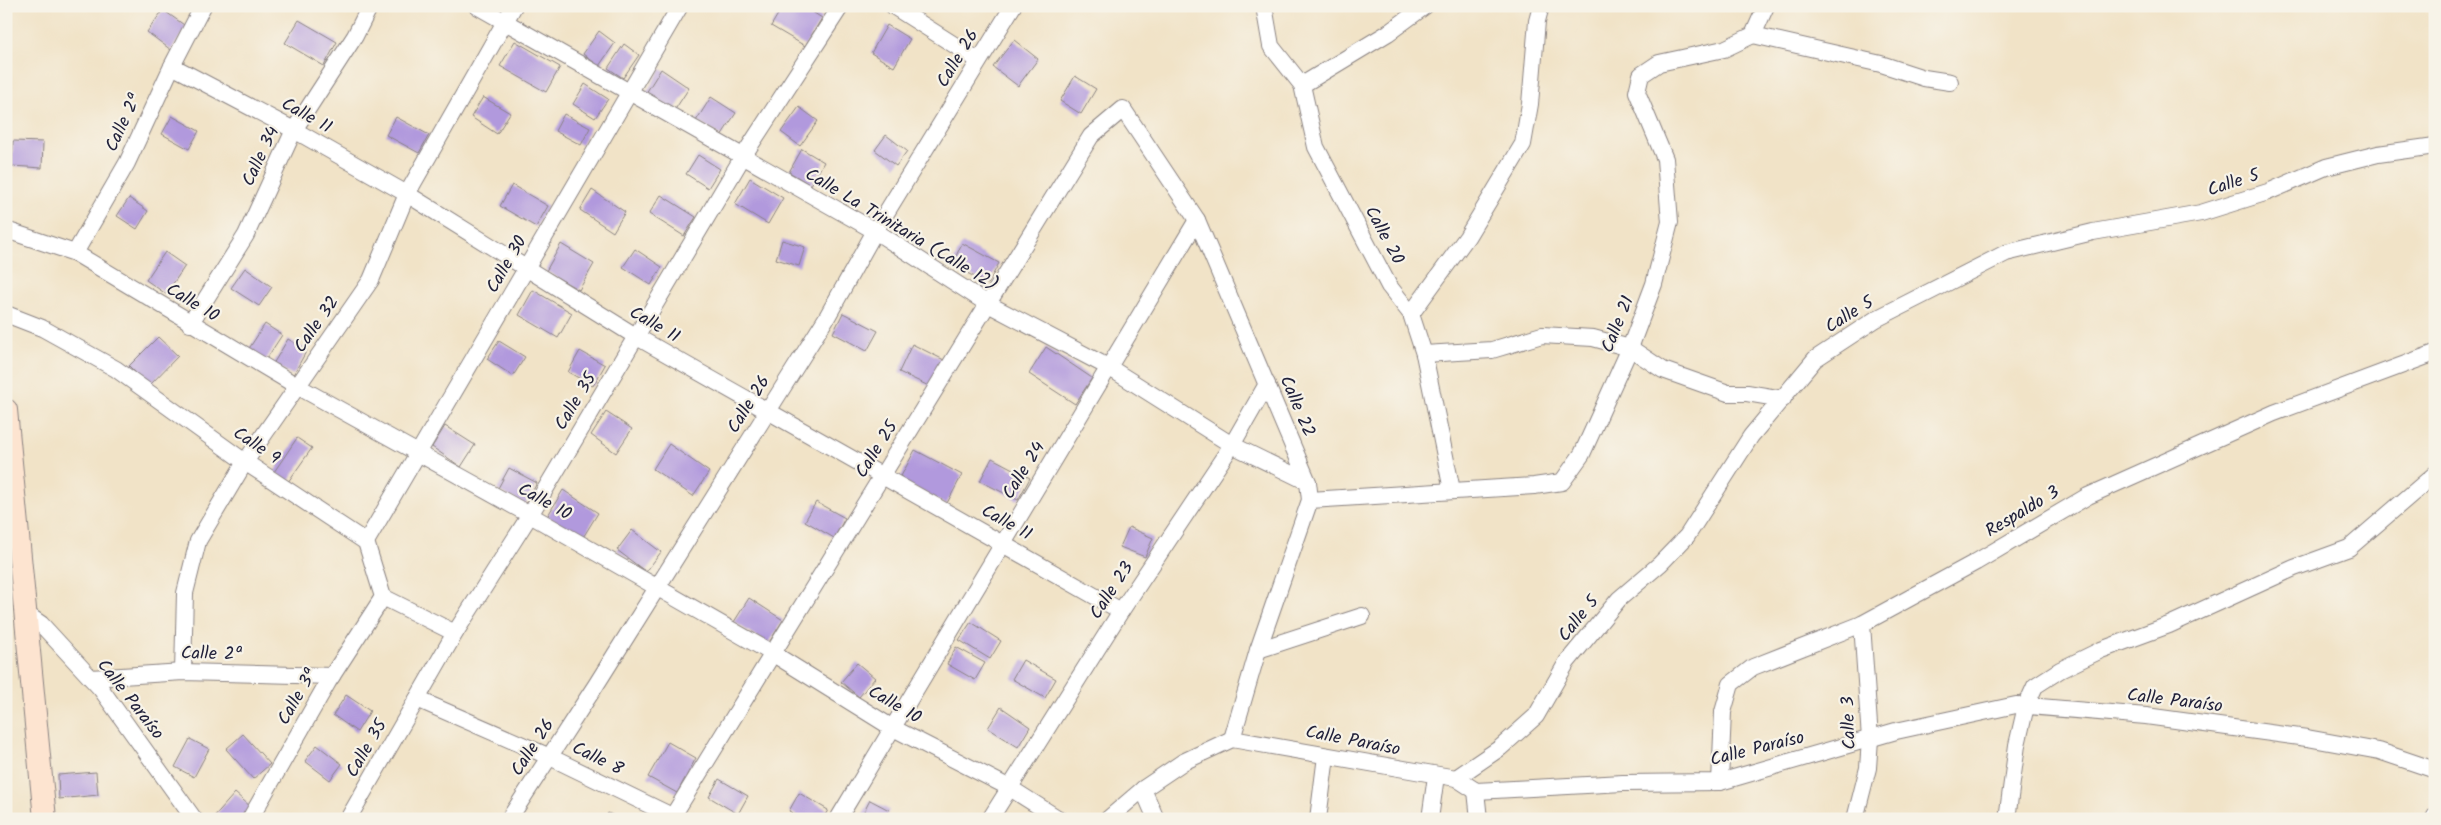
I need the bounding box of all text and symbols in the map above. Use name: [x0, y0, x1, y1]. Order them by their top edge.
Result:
street label: Calle 26: [929, 24, 987, 94]
street label: Calle 2ª: [98, 88, 151, 157]
street label: Calle 11: [275, 90, 337, 142]
street label: Calle 34: [235, 122, 288, 192]
street label: Calle La Trinitaria (Calle 12): [799, 161, 1003, 300]
street label: Calle 5: [2204, 161, 2264, 205]
street label: Calle 20: [1356, 201, 1411, 270]
street label: Calle 30: [479, 230, 536, 299]
street label: Calle 10: [160, 276, 225, 331]
street label: Calle 5: [1820, 288, 1881, 342]
street label: Calle 32: [287, 290, 347, 359]
street label: Calle 21: [1594, 292, 1643, 358]
street label: Calle 11: [623, 299, 685, 352]
street label: Calle 35: [548, 366, 606, 436]
street label: Calle 26: [720, 370, 778, 440]
street label: Calle 22: [1271, 371, 1323, 442]
street label: Calle 25: [848, 414, 907, 484]
street label: Calle 9: [226, 420, 286, 473]
street label: Calle 24: [995, 436, 1053, 506]
street label: Calle 10: [512, 476, 577, 529]
street label: Respaldo 3: [1980, 479, 2066, 546]
street label: Calle 11: [975, 497, 1037, 549]
street label: Calle 23: [1083, 556, 1142, 626]
street label: Calle 5: [1551, 588, 1608, 649]
street label: Calle 2ª: [181, 639, 243, 670]
street label: Calle Paraíso: [89, 653, 171, 747]
street label: Calle 3ª: [270, 663, 326, 731]
street label: Calle 10: [862, 678, 927, 732]
street label: Calle Paraíso: [2125, 681, 2224, 722]
street label: Calle 3: [1834, 696, 1865, 750]
street label: Calle 35: [339, 713, 396, 783]
street label: Calle 26: [504, 713, 563, 782]
street label: Calle Paraíso: [1303, 718, 1403, 765]
street label: Calle Paraíso: [1707, 724, 1807, 775]
street label: Calle 8: [567, 734, 628, 784]

